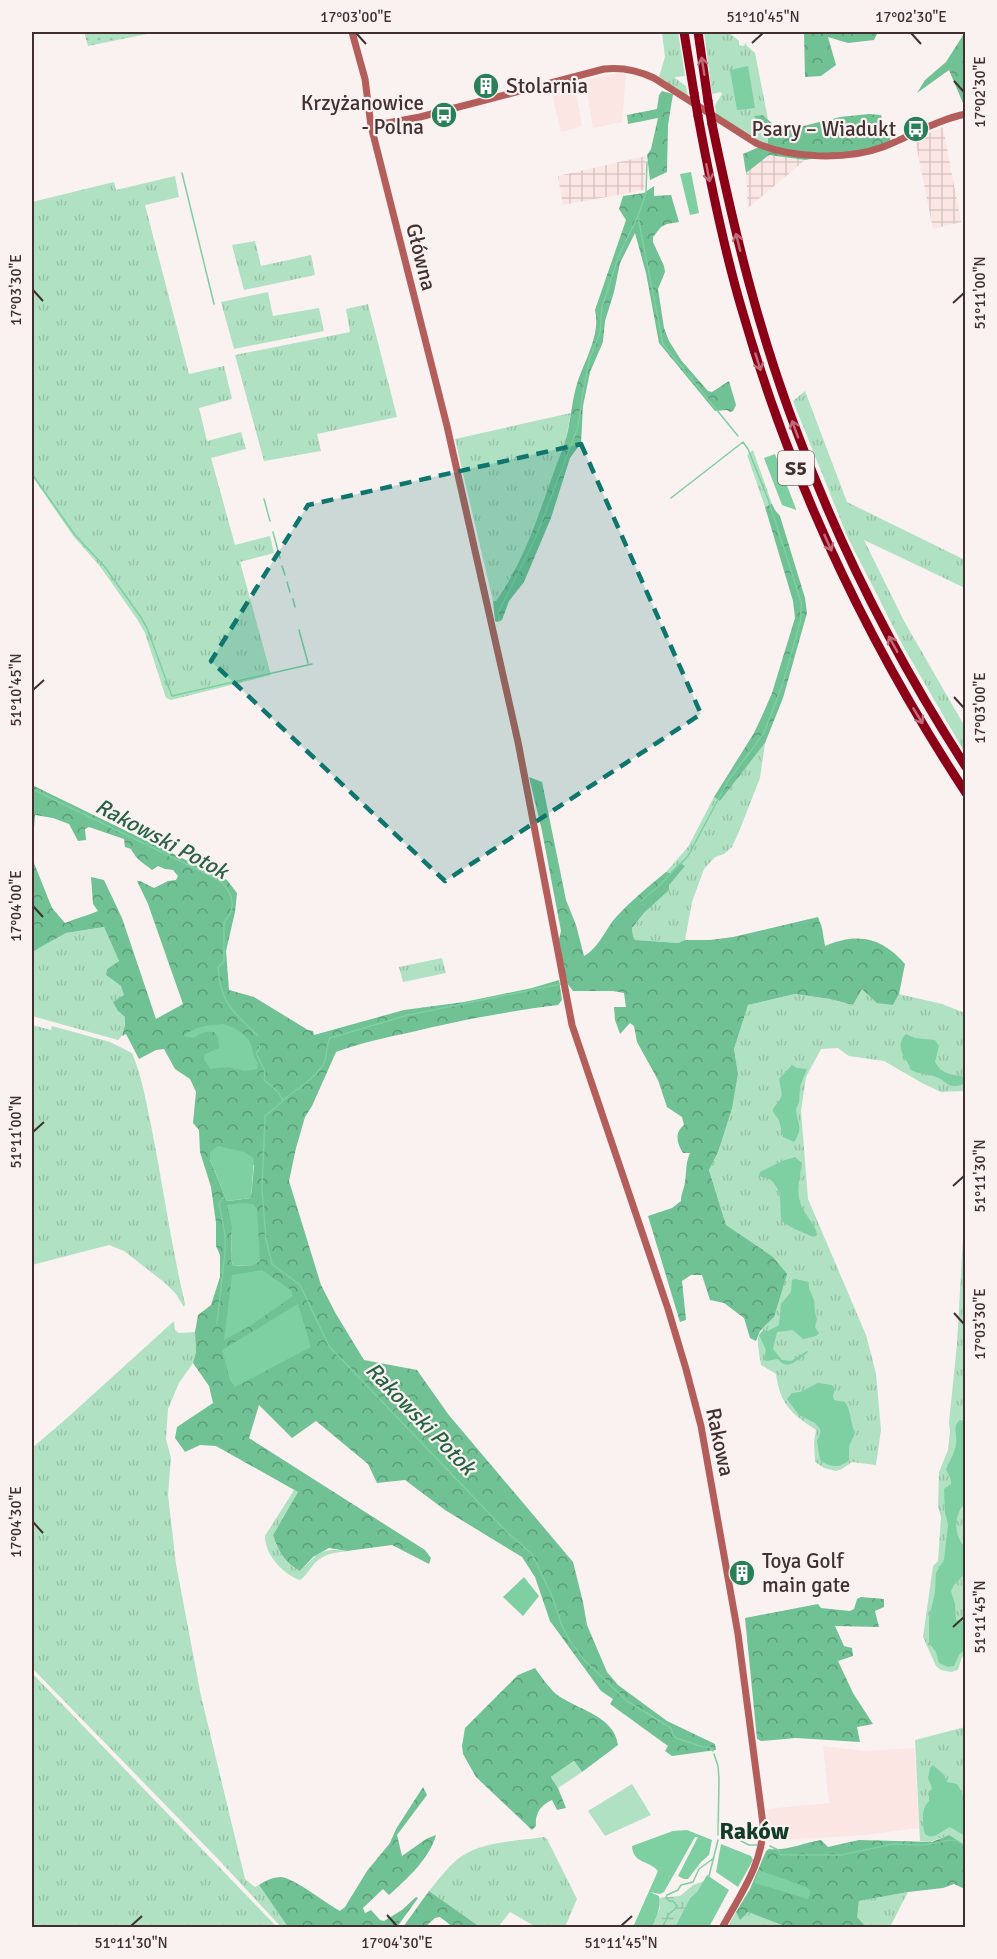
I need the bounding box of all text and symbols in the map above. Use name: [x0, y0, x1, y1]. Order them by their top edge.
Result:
text: 17°03'00"E: [320, 8, 392, 26]
text: 51°10'45"N: [726, 8, 800, 26]
text: 17°02'30"E: [875, 8, 947, 26]
text: 17°02'30"E: [971, 56, 989, 128]
one-way arrow: [697, 57, 708, 77]
building icon: Stolarnia: [471, 71, 501, 101]
place label: Stolarnia: [506, 73, 588, 99]
place label: Krzyżanowice - Polna: [301, 90, 424, 140]
bus stop icon: Krzyżanowice - Polna: [429, 100, 459, 130]
bus stop icon: Psary – Wiadukt: [901, 114, 931, 144]
place label: Psary – Wiadukt: [752, 116, 896, 142]
one-way arrow: [703, 163, 714, 182]
street label: Główna: [400, 221, 442, 293]
one-way arrow: [731, 233, 743, 252]
text: 17°03'30"E: [7, 254, 25, 326]
text: 51°11'00"N: [971, 256, 989, 330]
one-way arrow: [753, 352, 764, 371]
one-way arrow: [789, 420, 800, 438]
road number: S5: [778, 451, 814, 485]
one-way arrow: [823, 534, 834, 552]
one-way arrow: [887, 636, 899, 653]
text: 51°10'45"N: [7, 653, 25, 727]
text: 17°03'00"E: [971, 672, 989, 744]
one-way arrow: [912, 707, 924, 724]
water label: Rakowski Potok: [91, 792, 234, 886]
text: 17°04'00"E: [7, 870, 25, 942]
text: 51°11'00"N: [7, 1095, 25, 1169]
text: 51°11'30"N: [971, 1139, 989, 1213]
text: 17°03'30"E: [971, 1288, 989, 1360]
water label: Rakowski Potok: [360, 1356, 483, 1482]
street label: Rakowa: [700, 1405, 740, 1479]
text: 17°04'30"E: [7, 1486, 25, 1558]
place label: Toya Golf main gate: [762, 1548, 850, 1598]
building icon: Toya Golf main gate: [727, 1558, 757, 1588]
text: 51°11'45"N: [971, 1580, 989, 1654]
district label: Raków: [719, 1816, 790, 1846]
text: 51°11'30"N: [94, 1934, 168, 1952]
text: 17°04'30"E: [361, 1934, 433, 1952]
text: 51°11'45"N: [584, 1934, 658, 1952]

